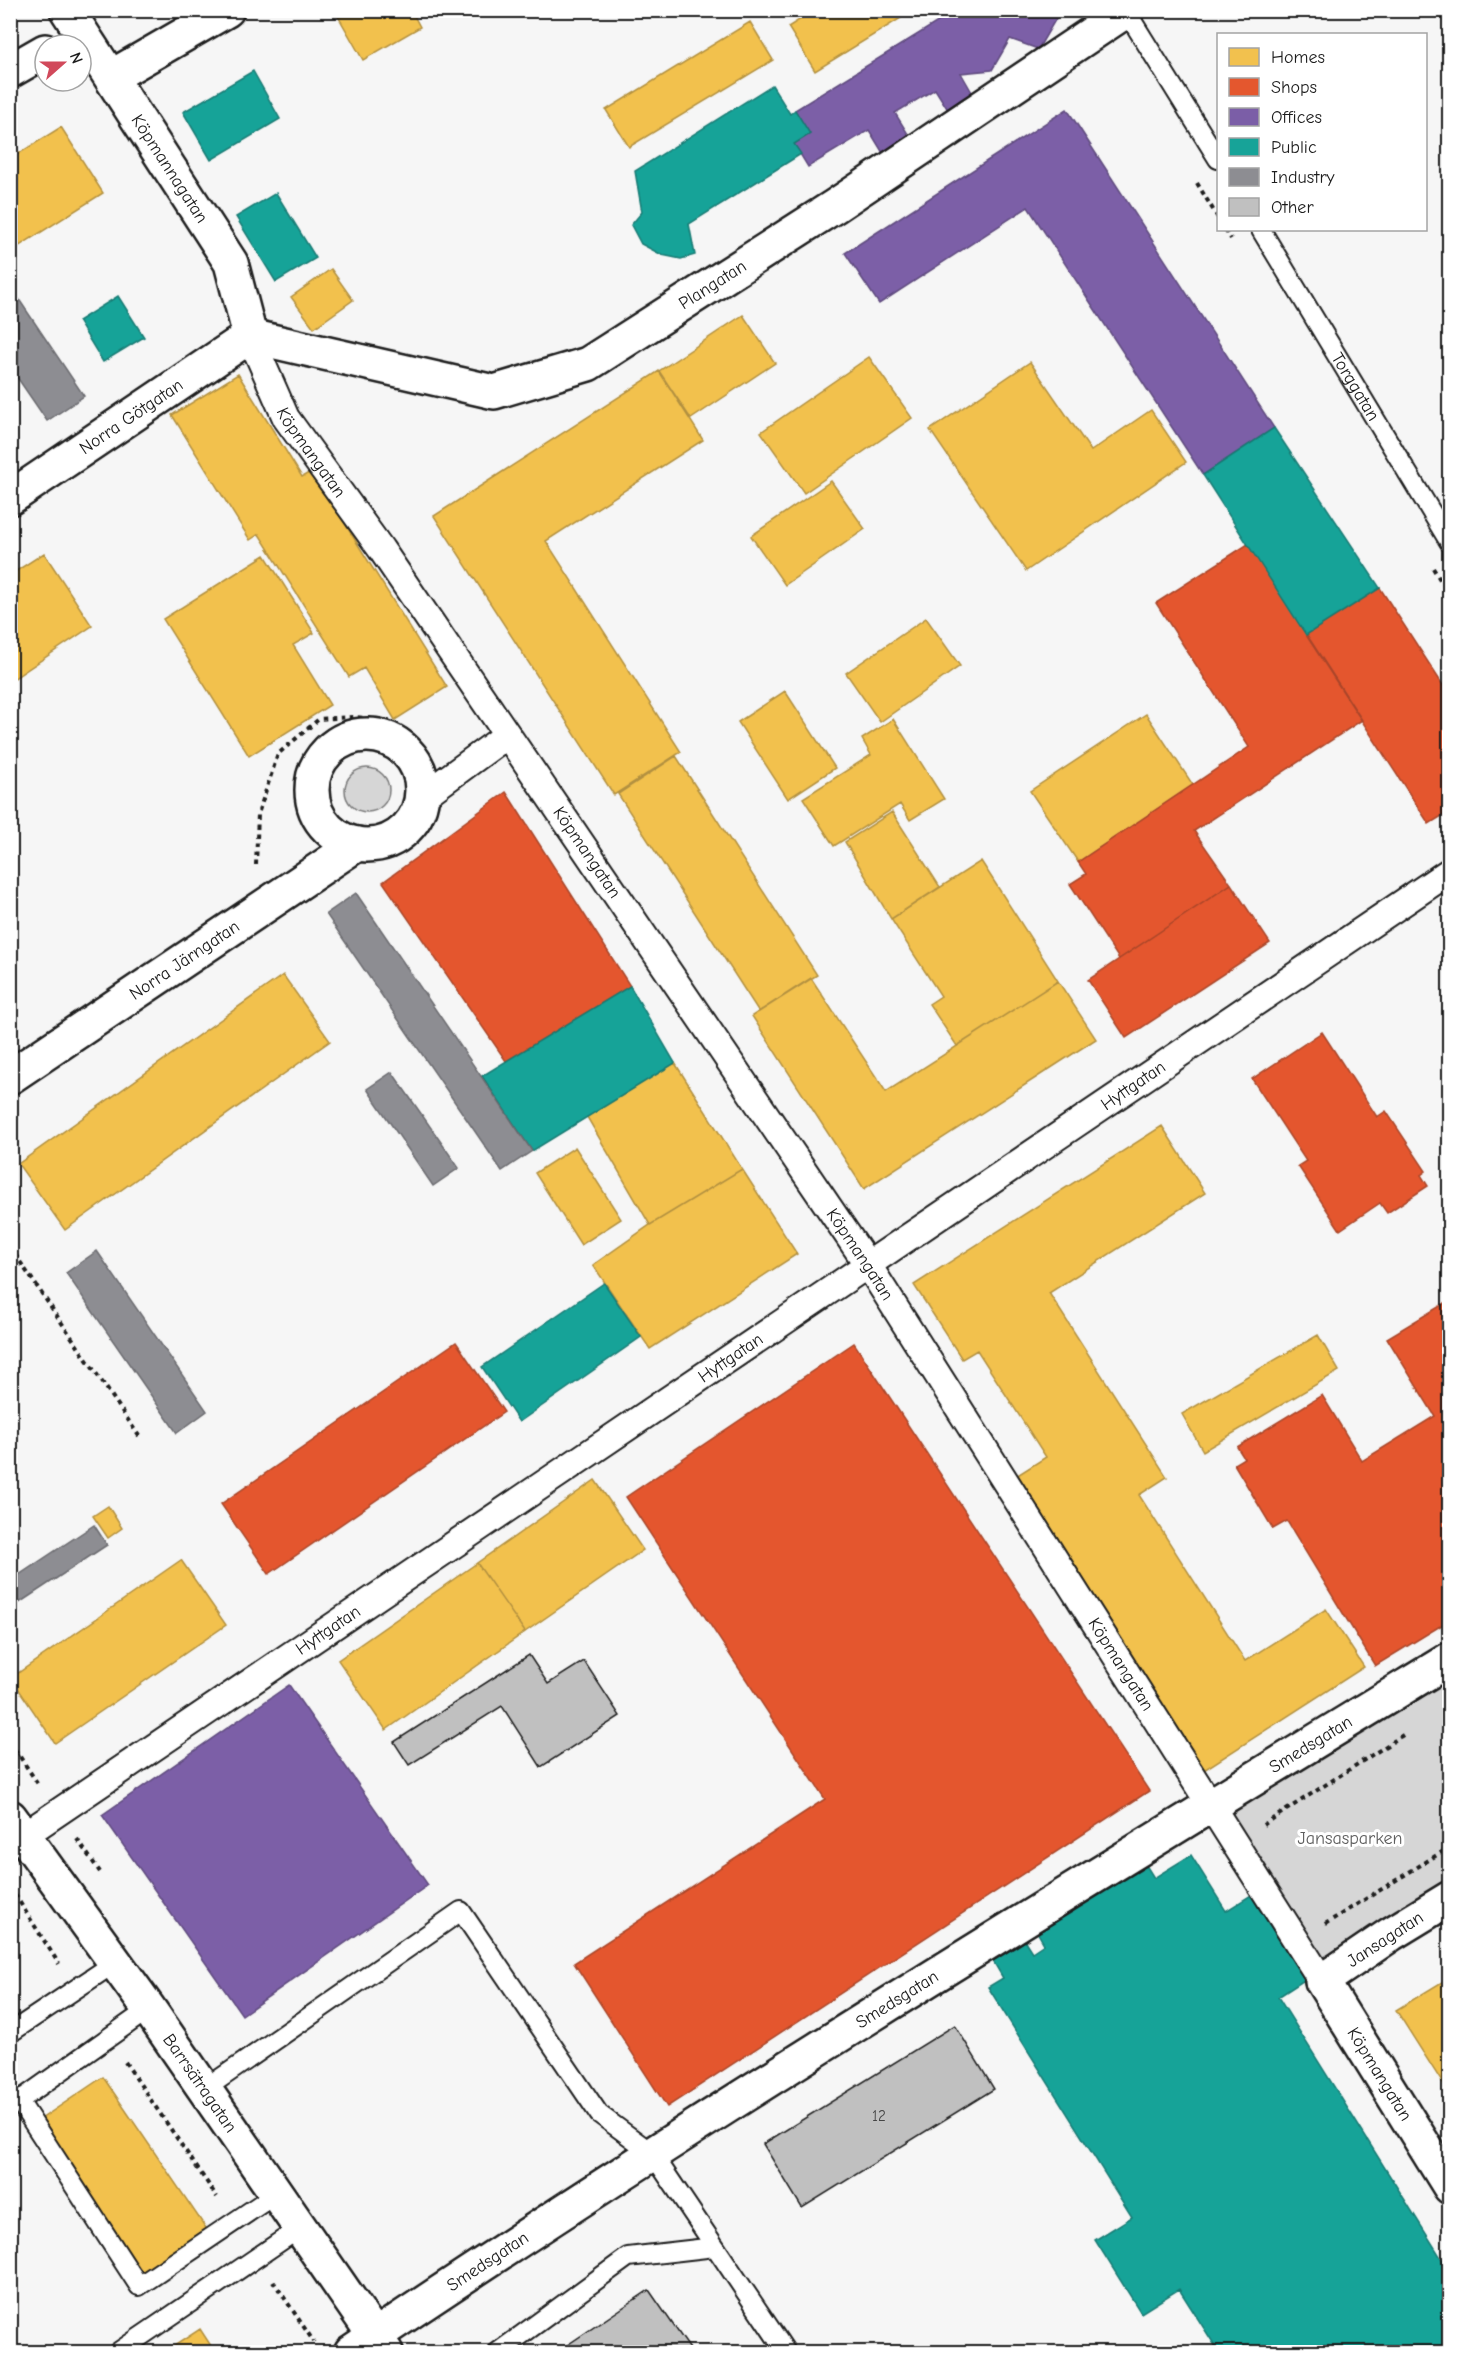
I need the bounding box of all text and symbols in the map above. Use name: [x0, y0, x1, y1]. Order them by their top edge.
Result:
north arrow: [33, 33, 93, 93]
legend: [1217, 33, 1427, 231]
text: Homes: [1271, 47, 1325, 68]
text: N: [66, 50, 86, 66]
text: Shops: [1271, 77, 1317, 98]
text: Offices: [1271, 107, 1322, 128]
street label: Köpmannagatan: [126, 111, 212, 227]
text: Public: [1271, 137, 1317, 158]
text: Industry: [1271, 167, 1336, 188]
text: Other: [1271, 197, 1314, 218]
street label: Plangatan: [675, 256, 750, 314]
street label: Torggatan: [1326, 349, 1384, 425]
street label: Norra Götgatan: [76, 374, 187, 459]
street label: Köpmangatan: [272, 404, 350, 502]
street label: Köpmangatan: [548, 803, 625, 902]
street label: Norra Järngatan: [126, 916, 244, 1005]
street label: Hyttgatan: [1097, 1056, 1170, 1115]
street label: Köpmangatan: [822, 1205, 898, 1304]
street label: Hyttgatan: [694, 1329, 767, 1387]
street label: Hyttgatan: [292, 1601, 364, 1660]
street label: Köpmangatan: [1083, 1614, 1158, 1715]
street label: Smedsgatan: [1265, 1711, 1356, 1778]
park label: Jansasparken: [1298, 1828, 1402, 1849]
street label: Jansagatan: [1343, 1907, 1427, 1972]
street label: Smedsgatan: [852, 1966, 942, 2033]
street label: Köpmangatan: [1342, 2024, 1416, 2125]
street label: Barrsätragatan: [158, 2030, 241, 2137]
house number: 12: [872, 2107, 886, 2125]
street label: Smedsgatan: [443, 2227, 533, 2296]

